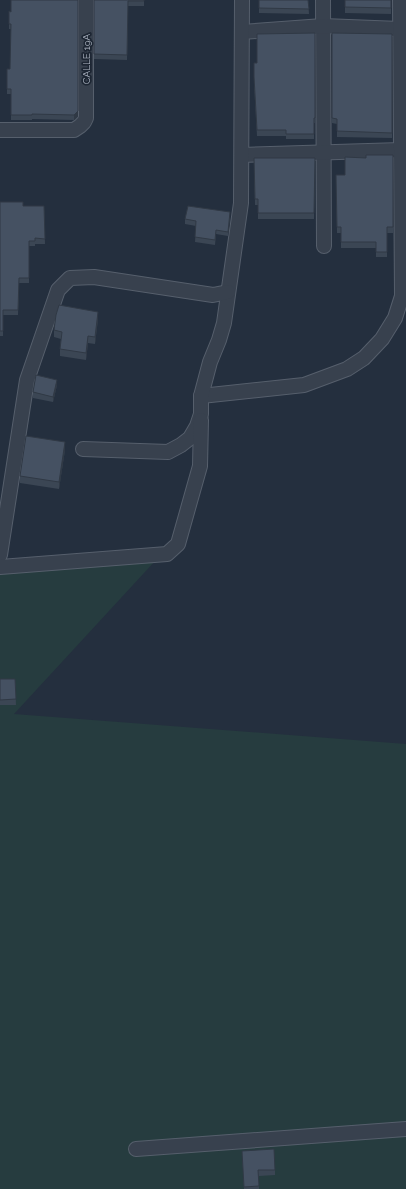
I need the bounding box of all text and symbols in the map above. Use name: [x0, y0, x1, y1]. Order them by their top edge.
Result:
street label: CALLE 19A: [81, 33, 92, 84]

